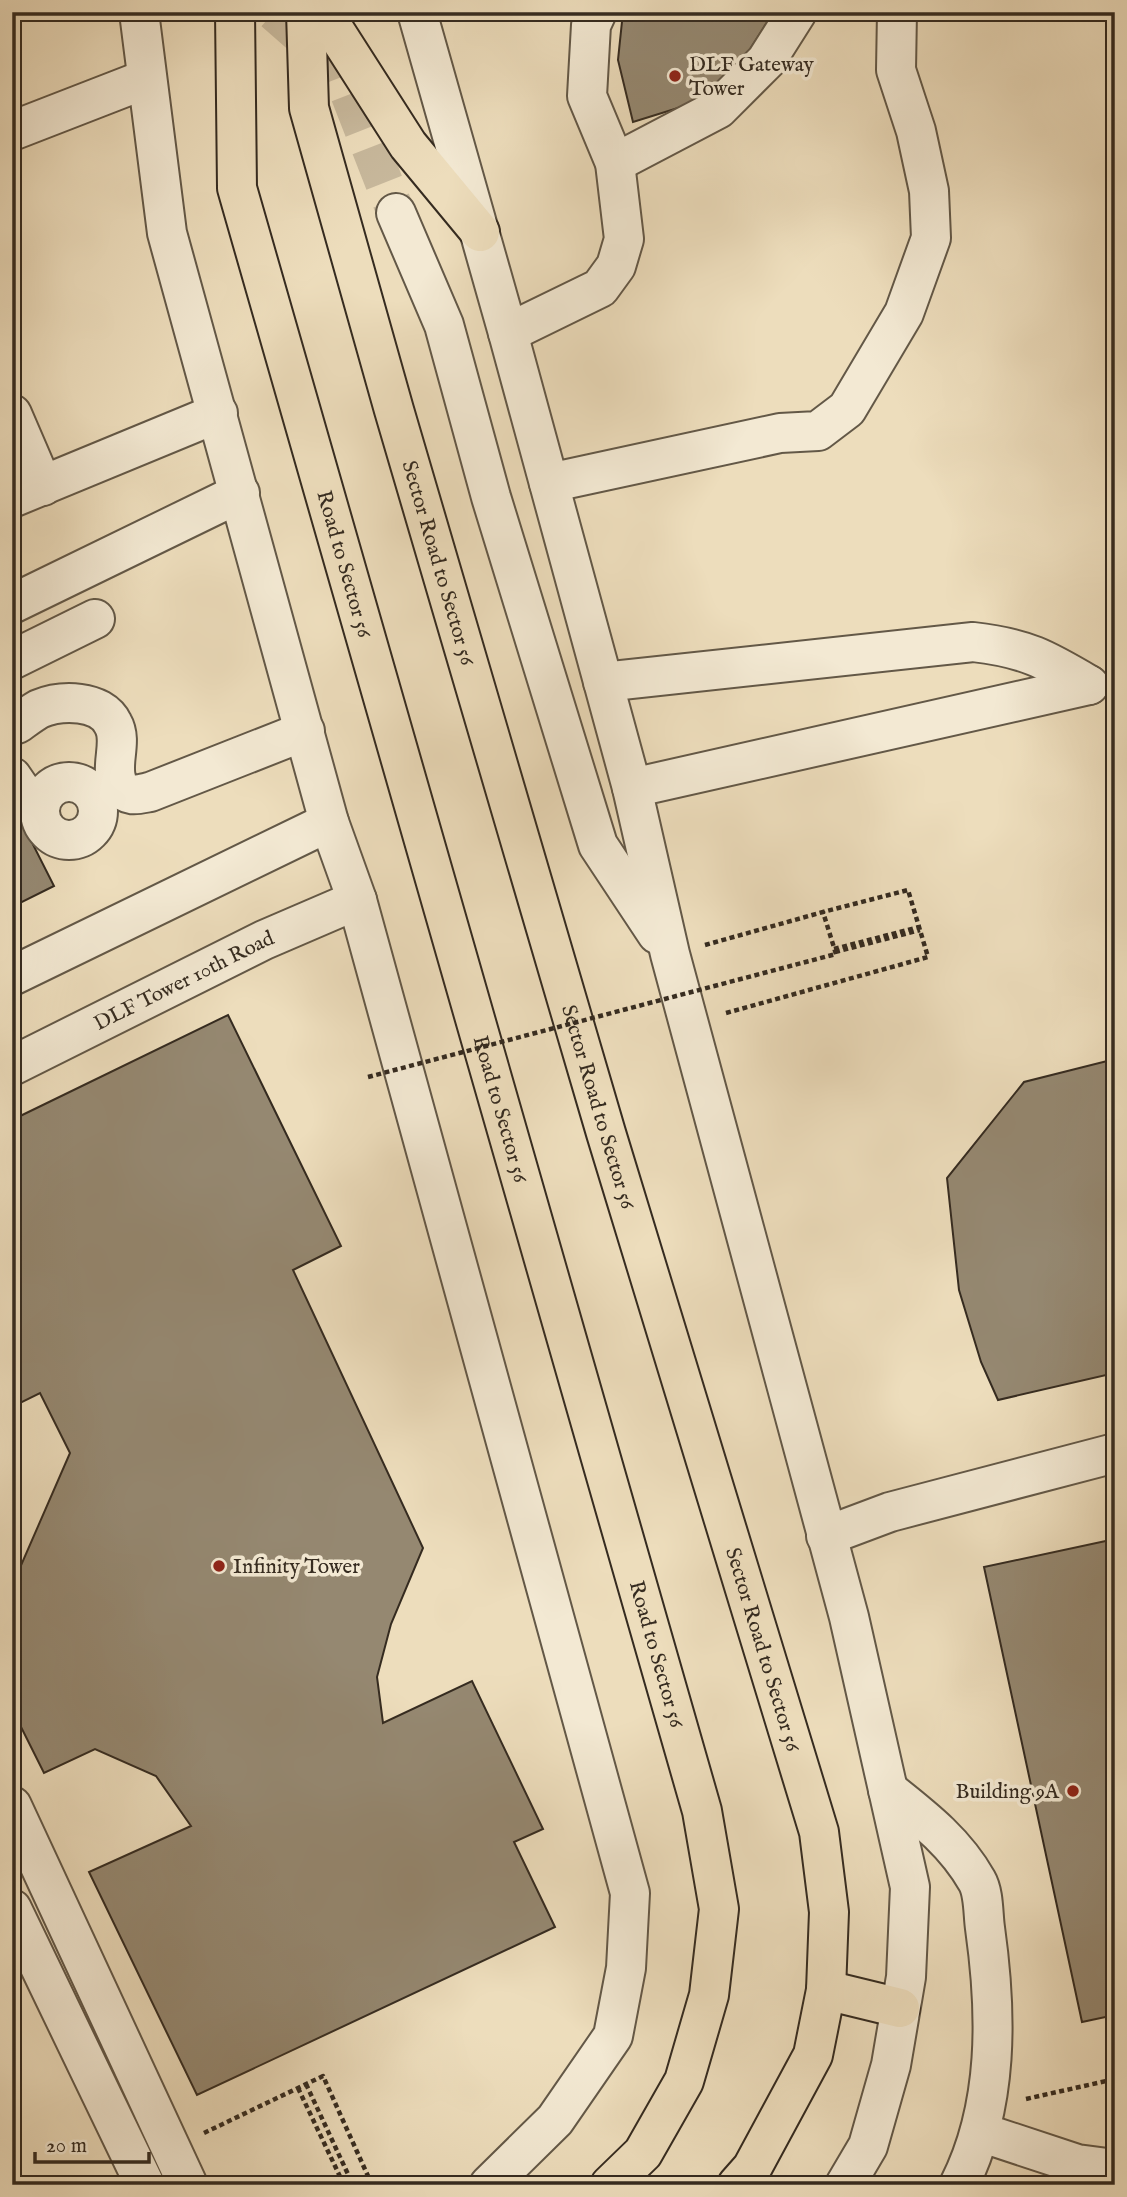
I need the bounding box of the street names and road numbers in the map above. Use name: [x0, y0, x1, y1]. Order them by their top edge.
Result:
street label: Sector Road to Sector 56: [395, 458, 480, 670]
street label: Road to Sector 56: [309, 488, 377, 642]
street label: DLF Tower 10th Road: [90, 925, 279, 1038]
street label: Sector Road to Sector 56: [554, 1002, 641, 1214]
street label: Road to Sector 56: [466, 1033, 534, 1187]
street label: Sector Road to Sector 56: [718, 1544, 806, 1756]
street label: Road to Sector 56: [622, 1578, 690, 1732]

